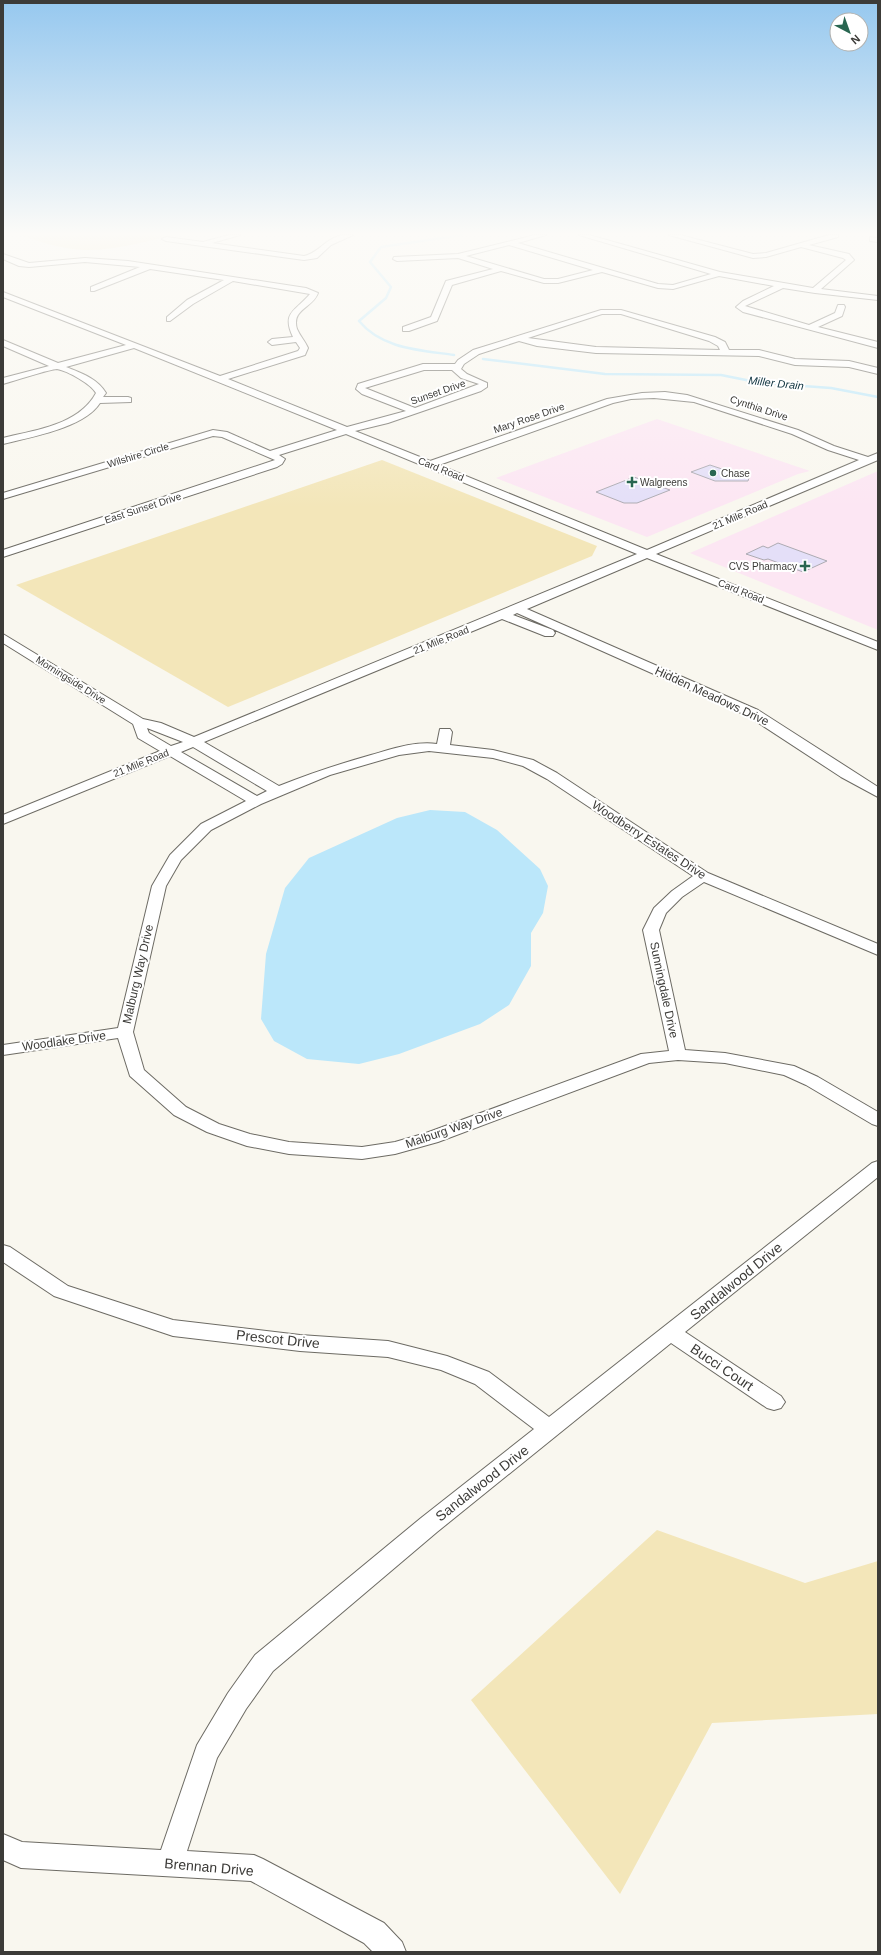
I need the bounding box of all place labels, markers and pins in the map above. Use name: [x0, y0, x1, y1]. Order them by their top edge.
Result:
marker: Chase: [708, 468, 718, 478]
place label: Chase: [721, 468, 750, 479]
marker: Walgreens: [627, 477, 637, 487]
place label: Walgreens: [640, 477, 687, 488]
place label: CVS Pharmacy: [729, 561, 797, 572]
marker: CVS Pharmacy: [800, 561, 810, 571]

